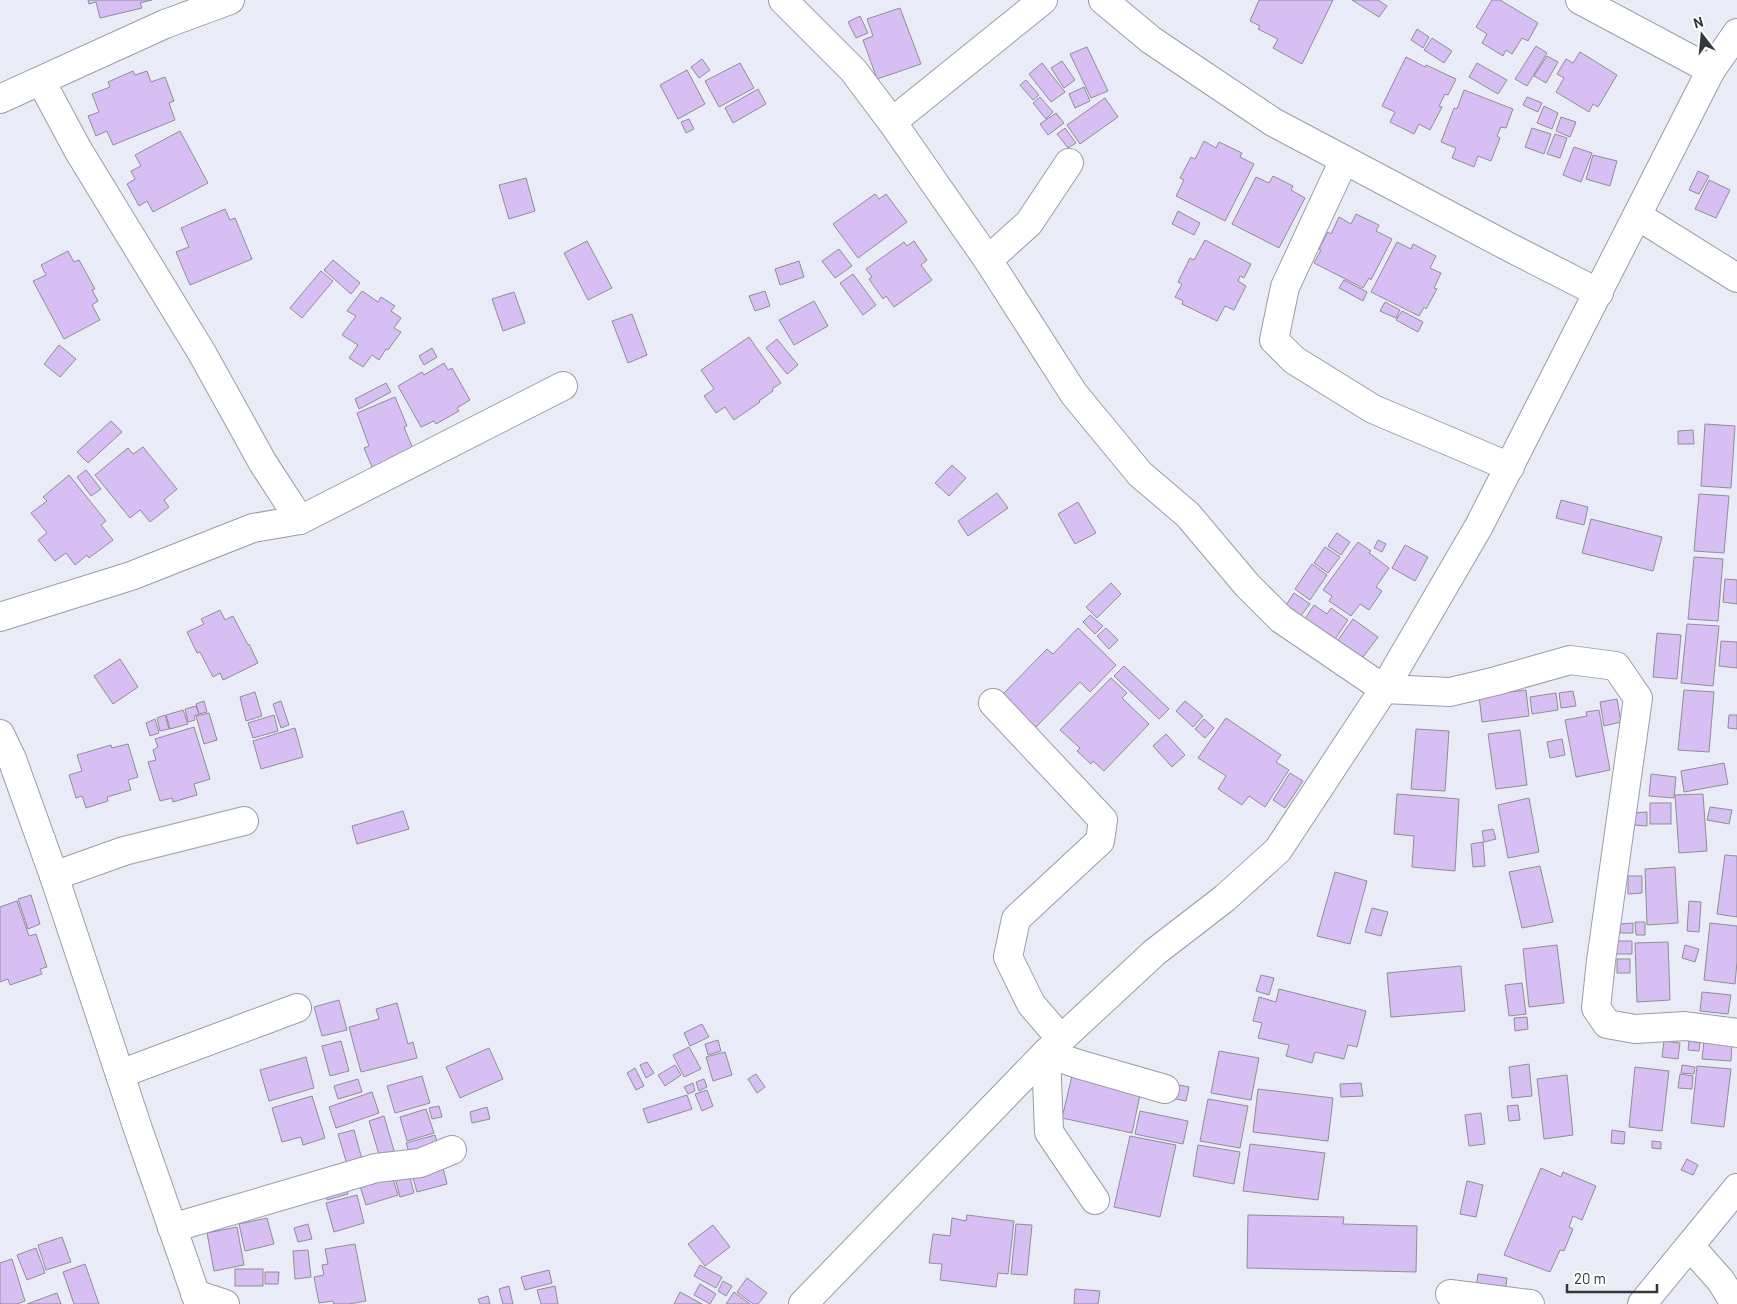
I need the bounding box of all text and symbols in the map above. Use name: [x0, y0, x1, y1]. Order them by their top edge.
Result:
north arrow: [1677, 10, 1727, 60]
text: N: [1691, 13, 1705, 31]
scale bar: [1567, 1262, 1657, 1294]
text: 20 m: [1574, 1269, 1606, 1287]

